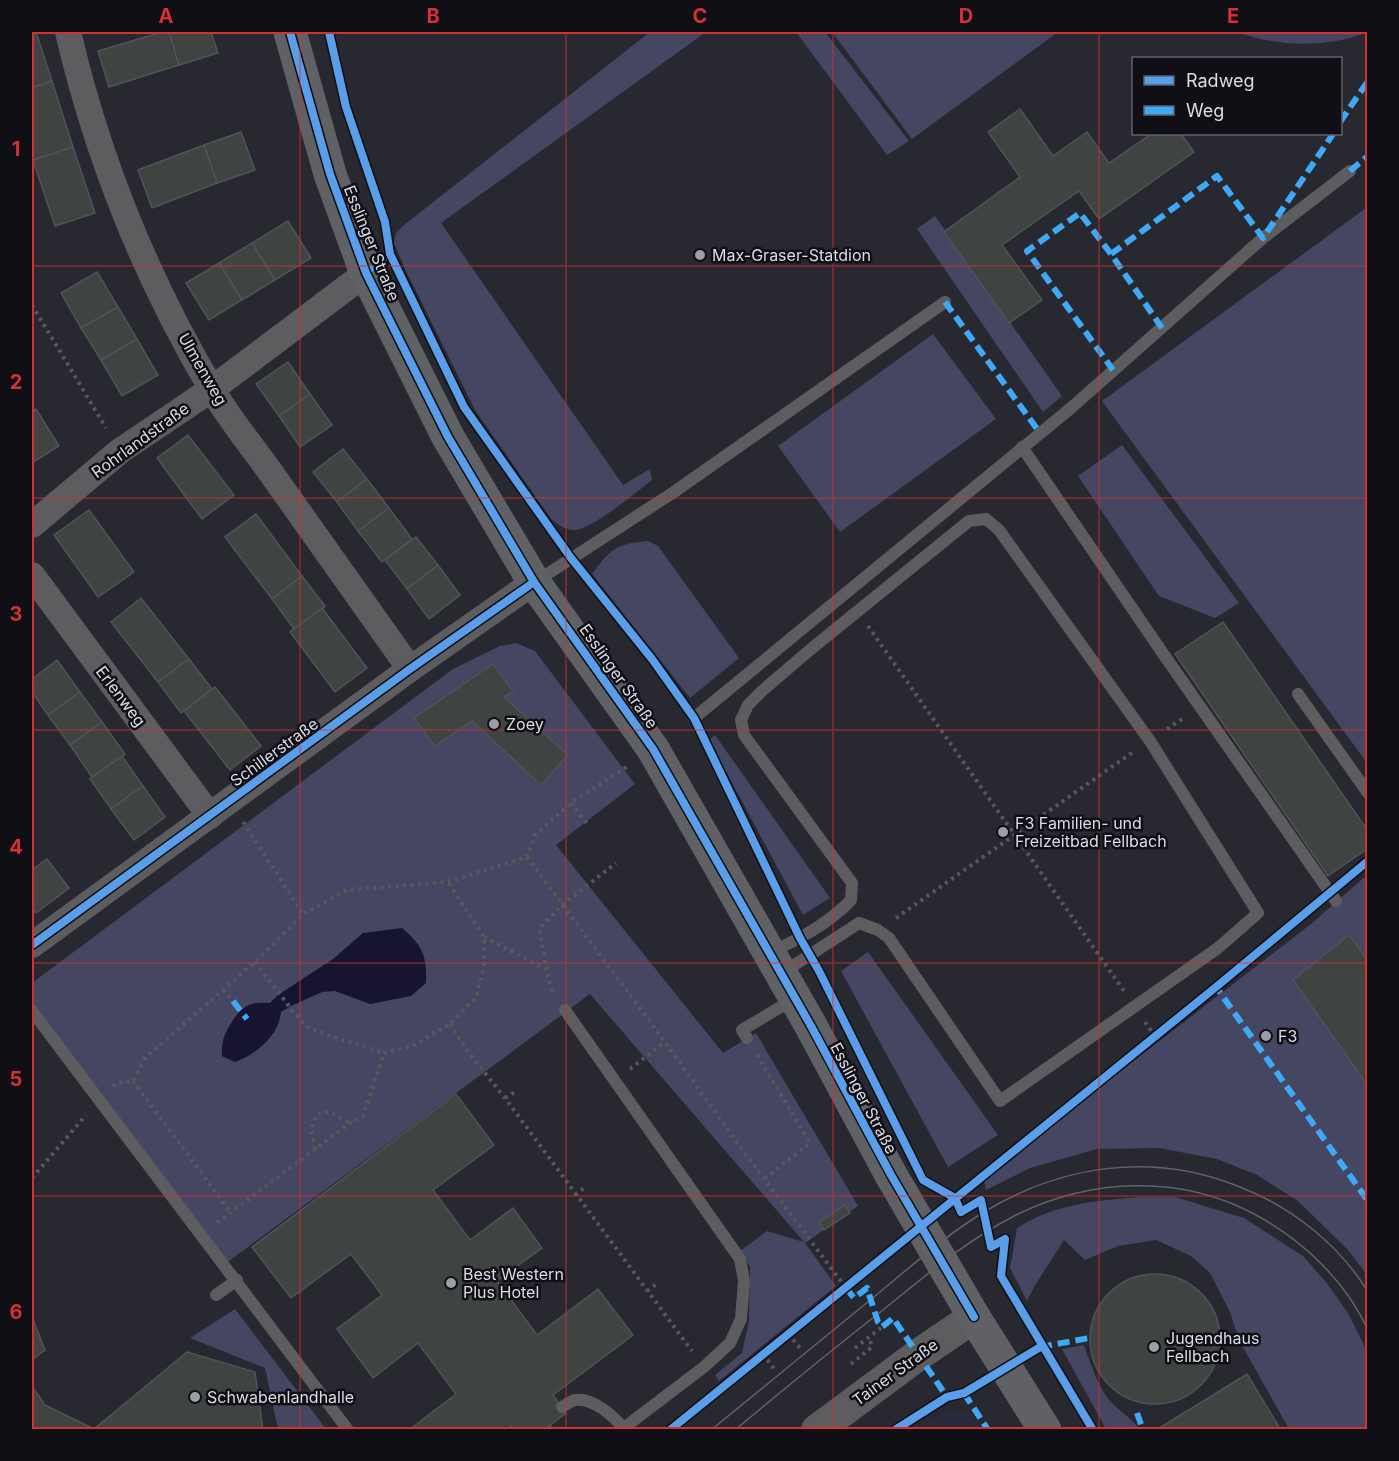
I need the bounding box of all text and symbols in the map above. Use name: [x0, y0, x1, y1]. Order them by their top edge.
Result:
text: A: [159, 4, 174, 28]
text: B: [426, 4, 440, 28]
text: C: [693, 4, 707, 28]
text: D: [959, 4, 973, 28]
text: E: [1227, 4, 1239, 28]
legend: [1132, 57, 1342, 135]
text: Radweg: [1186, 70, 1255, 91]
text: Weg: [1186, 100, 1224, 121]
text: 1: [12, 137, 20, 161]
street label: Esslinger Straße: [340, 182, 404, 304]
place label: Max-Graser-Statdion: [712, 245, 871, 265]
marker: Max-Graser-Statdion: [693, 248, 707, 262]
street label: Ulmenweg: [174, 329, 232, 409]
text: 2: [10, 370, 22, 394]
street label: Rohrlandstraße: [87, 398, 193, 482]
text: 3: [10, 602, 22, 626]
street label: Esslinger Straße: [576, 620, 662, 732]
street label: Erlenweg: [92, 662, 150, 730]
street label: Schillerstraße: [226, 713, 322, 791]
place label: Zoey: [506, 714, 544, 734]
marker: Zoey: [487, 717, 501, 731]
place label: F3 Familien- und Freizeitbad Fellbach: [1015, 813, 1167, 851]
marker: F3 Familien- und Freizeitbad Fellbach: [996, 825, 1010, 839]
text: 4: [9, 835, 23, 859]
place label: F3: [1278, 1026, 1297, 1046]
marker: F3: [1259, 1029, 1273, 1043]
street label: Esslinger Straße: [826, 1039, 902, 1157]
text: 5: [10, 1067, 22, 1091]
place label: Best Western Plus Hotel: [463, 1264, 564, 1302]
marker: Best Western Plus Hotel: [444, 1276, 458, 1290]
text: 6: [10, 1300, 23, 1324]
place label: Jugendhaus Fellbach: [1166, 1328, 1259, 1366]
street label: Tainer Straße: [848, 1334, 942, 1410]
marker: Jugendhaus Fellbach: [1147, 1340, 1161, 1354]
place label: Schwabenlandhalle: [207, 1387, 354, 1407]
marker: Schwabenlandhalle: [188, 1390, 202, 1404]

